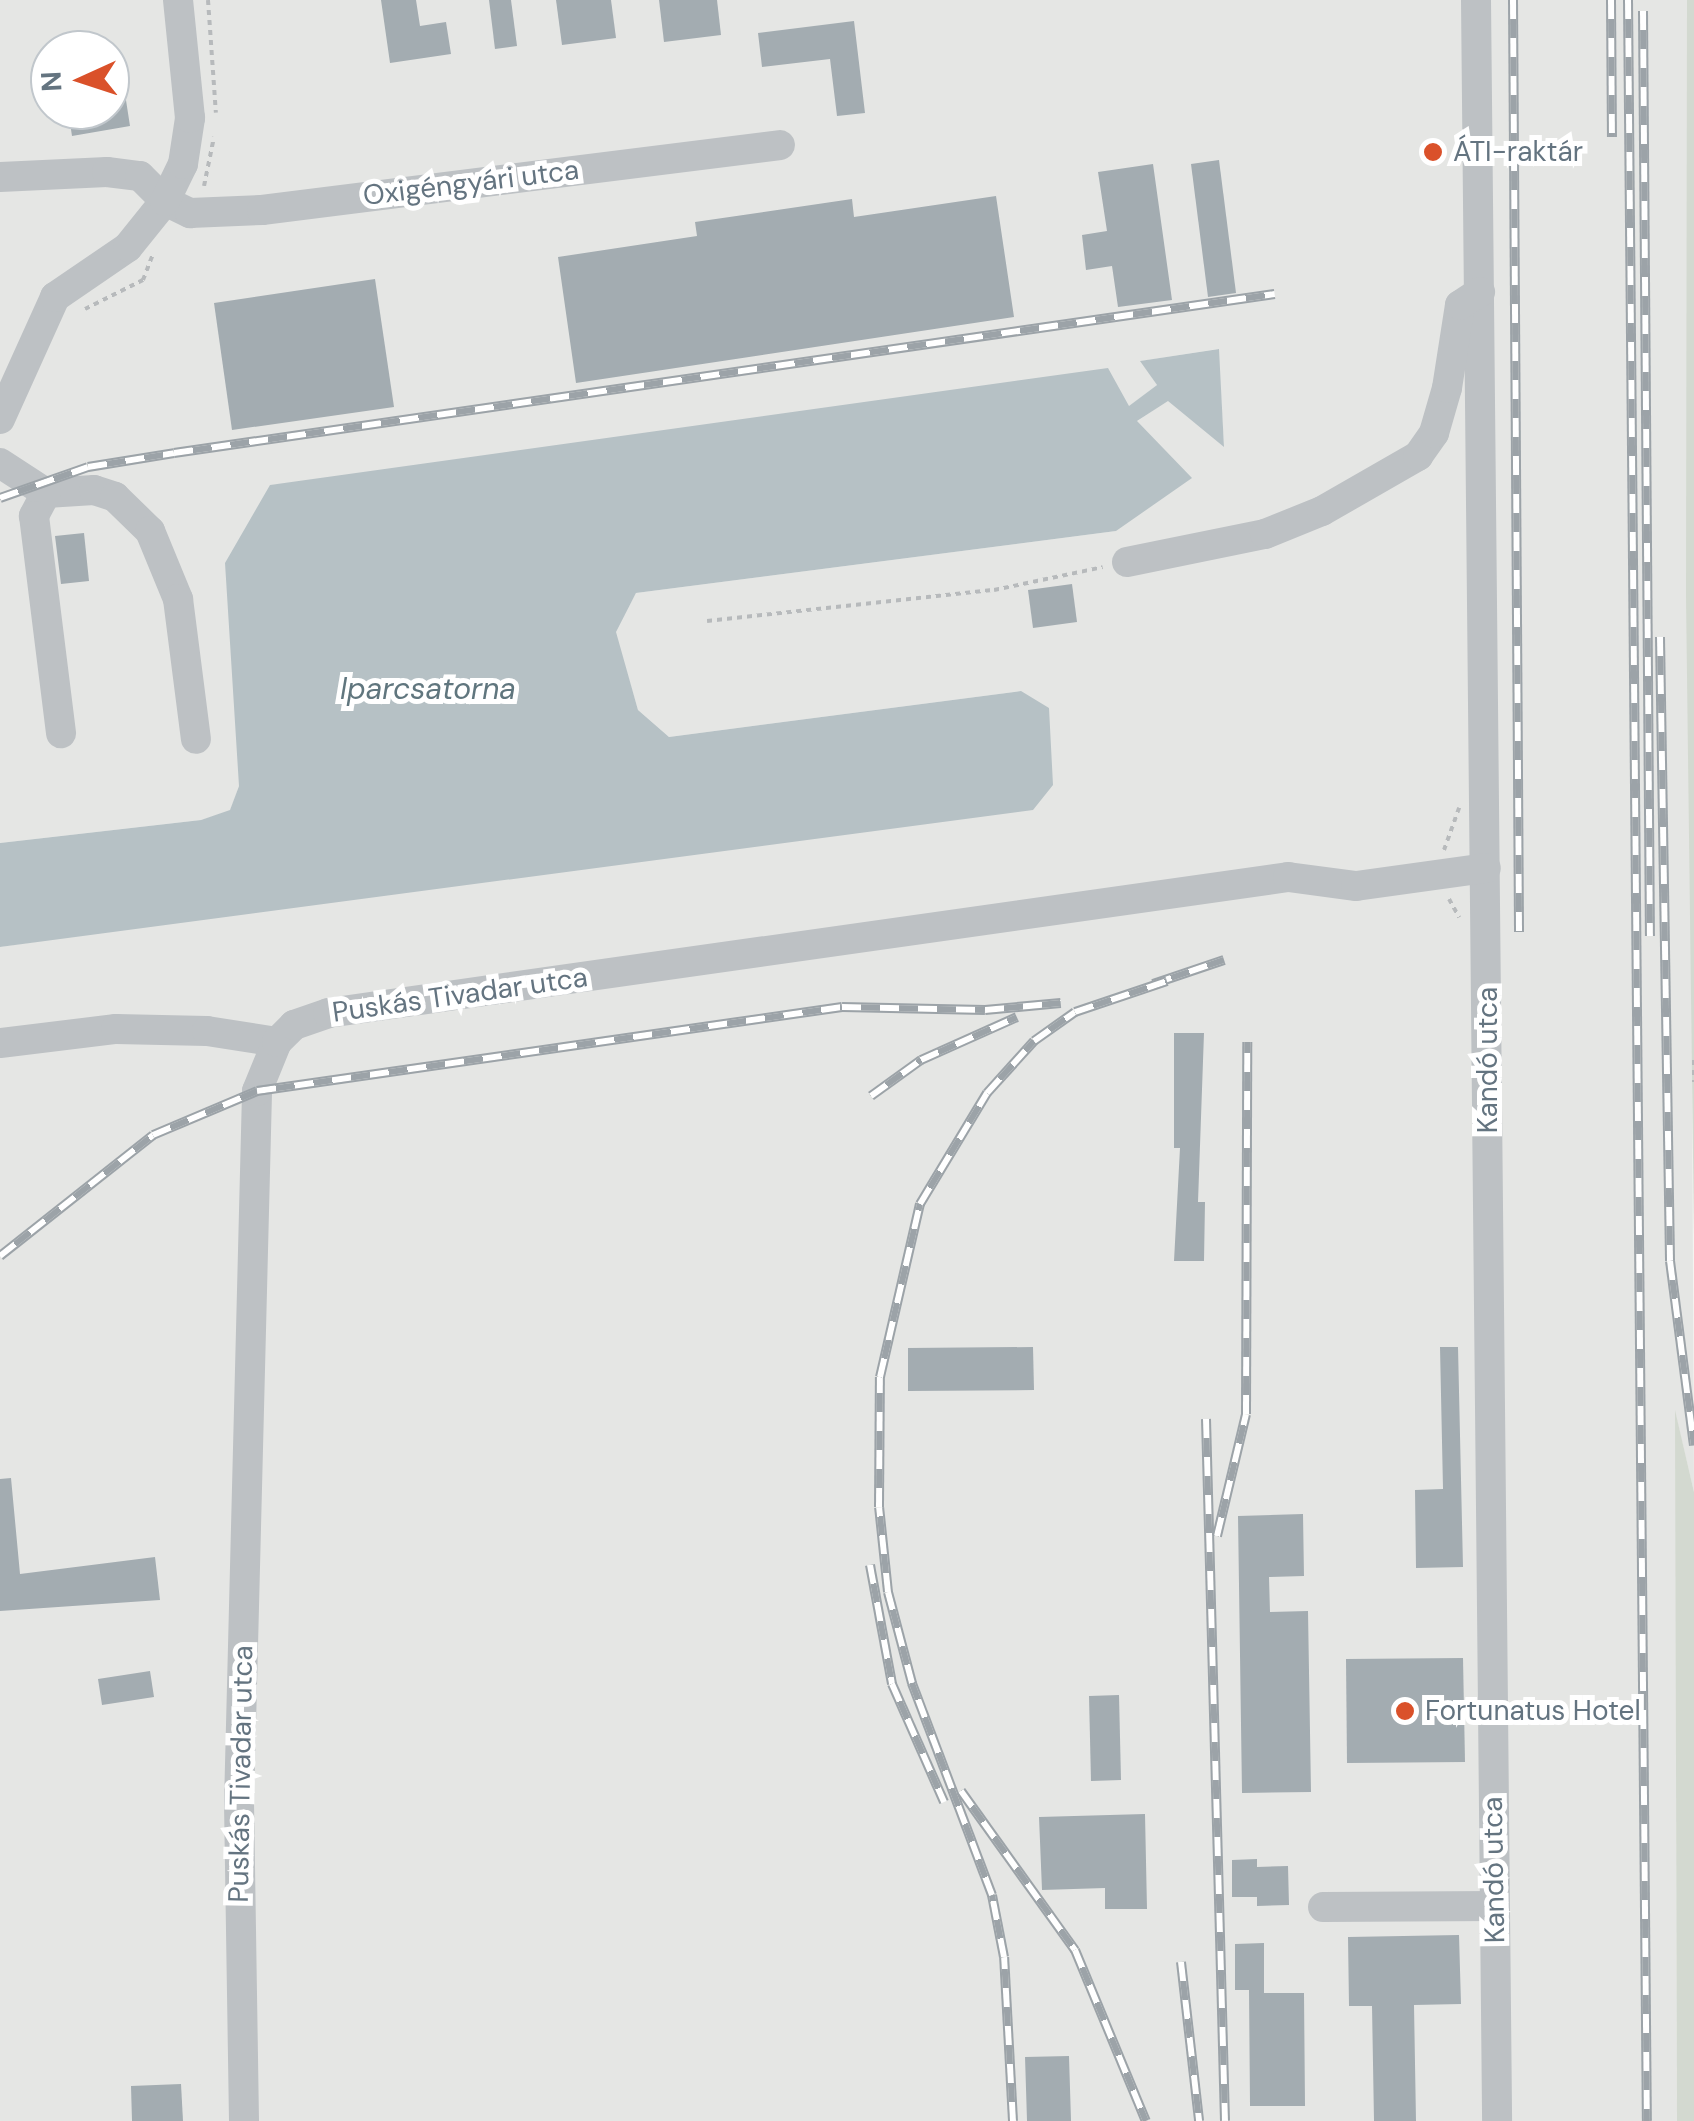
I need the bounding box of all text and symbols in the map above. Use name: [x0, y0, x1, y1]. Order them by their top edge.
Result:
north arrow: [30, 30, 130, 130]
text: N: [33, 70, 71, 93]
place label: ÁTI-raktár: [1453, 135, 1583, 169]
marker: ÁTI-raktár: [1422, 141, 1444, 163]
street label: Oxigéngyári utca: [361, 153, 581, 213]
water label: Iparcsatorna: [340, 671, 516, 707]
street label: Puskás Tivadar utca: [330, 960, 590, 1030]
street label: Kandó utca: [1471, 987, 1505, 1133]
street label: Puskás Tivadar utca: [222, 1645, 260, 1903]
place label: Fortunatus Hotel: [1425, 1694, 1641, 1728]
marker: Fortunatus Hotel: [1394, 1700, 1416, 1722]
street label: Kandó utca: [1476, 1796, 1512, 1944]

